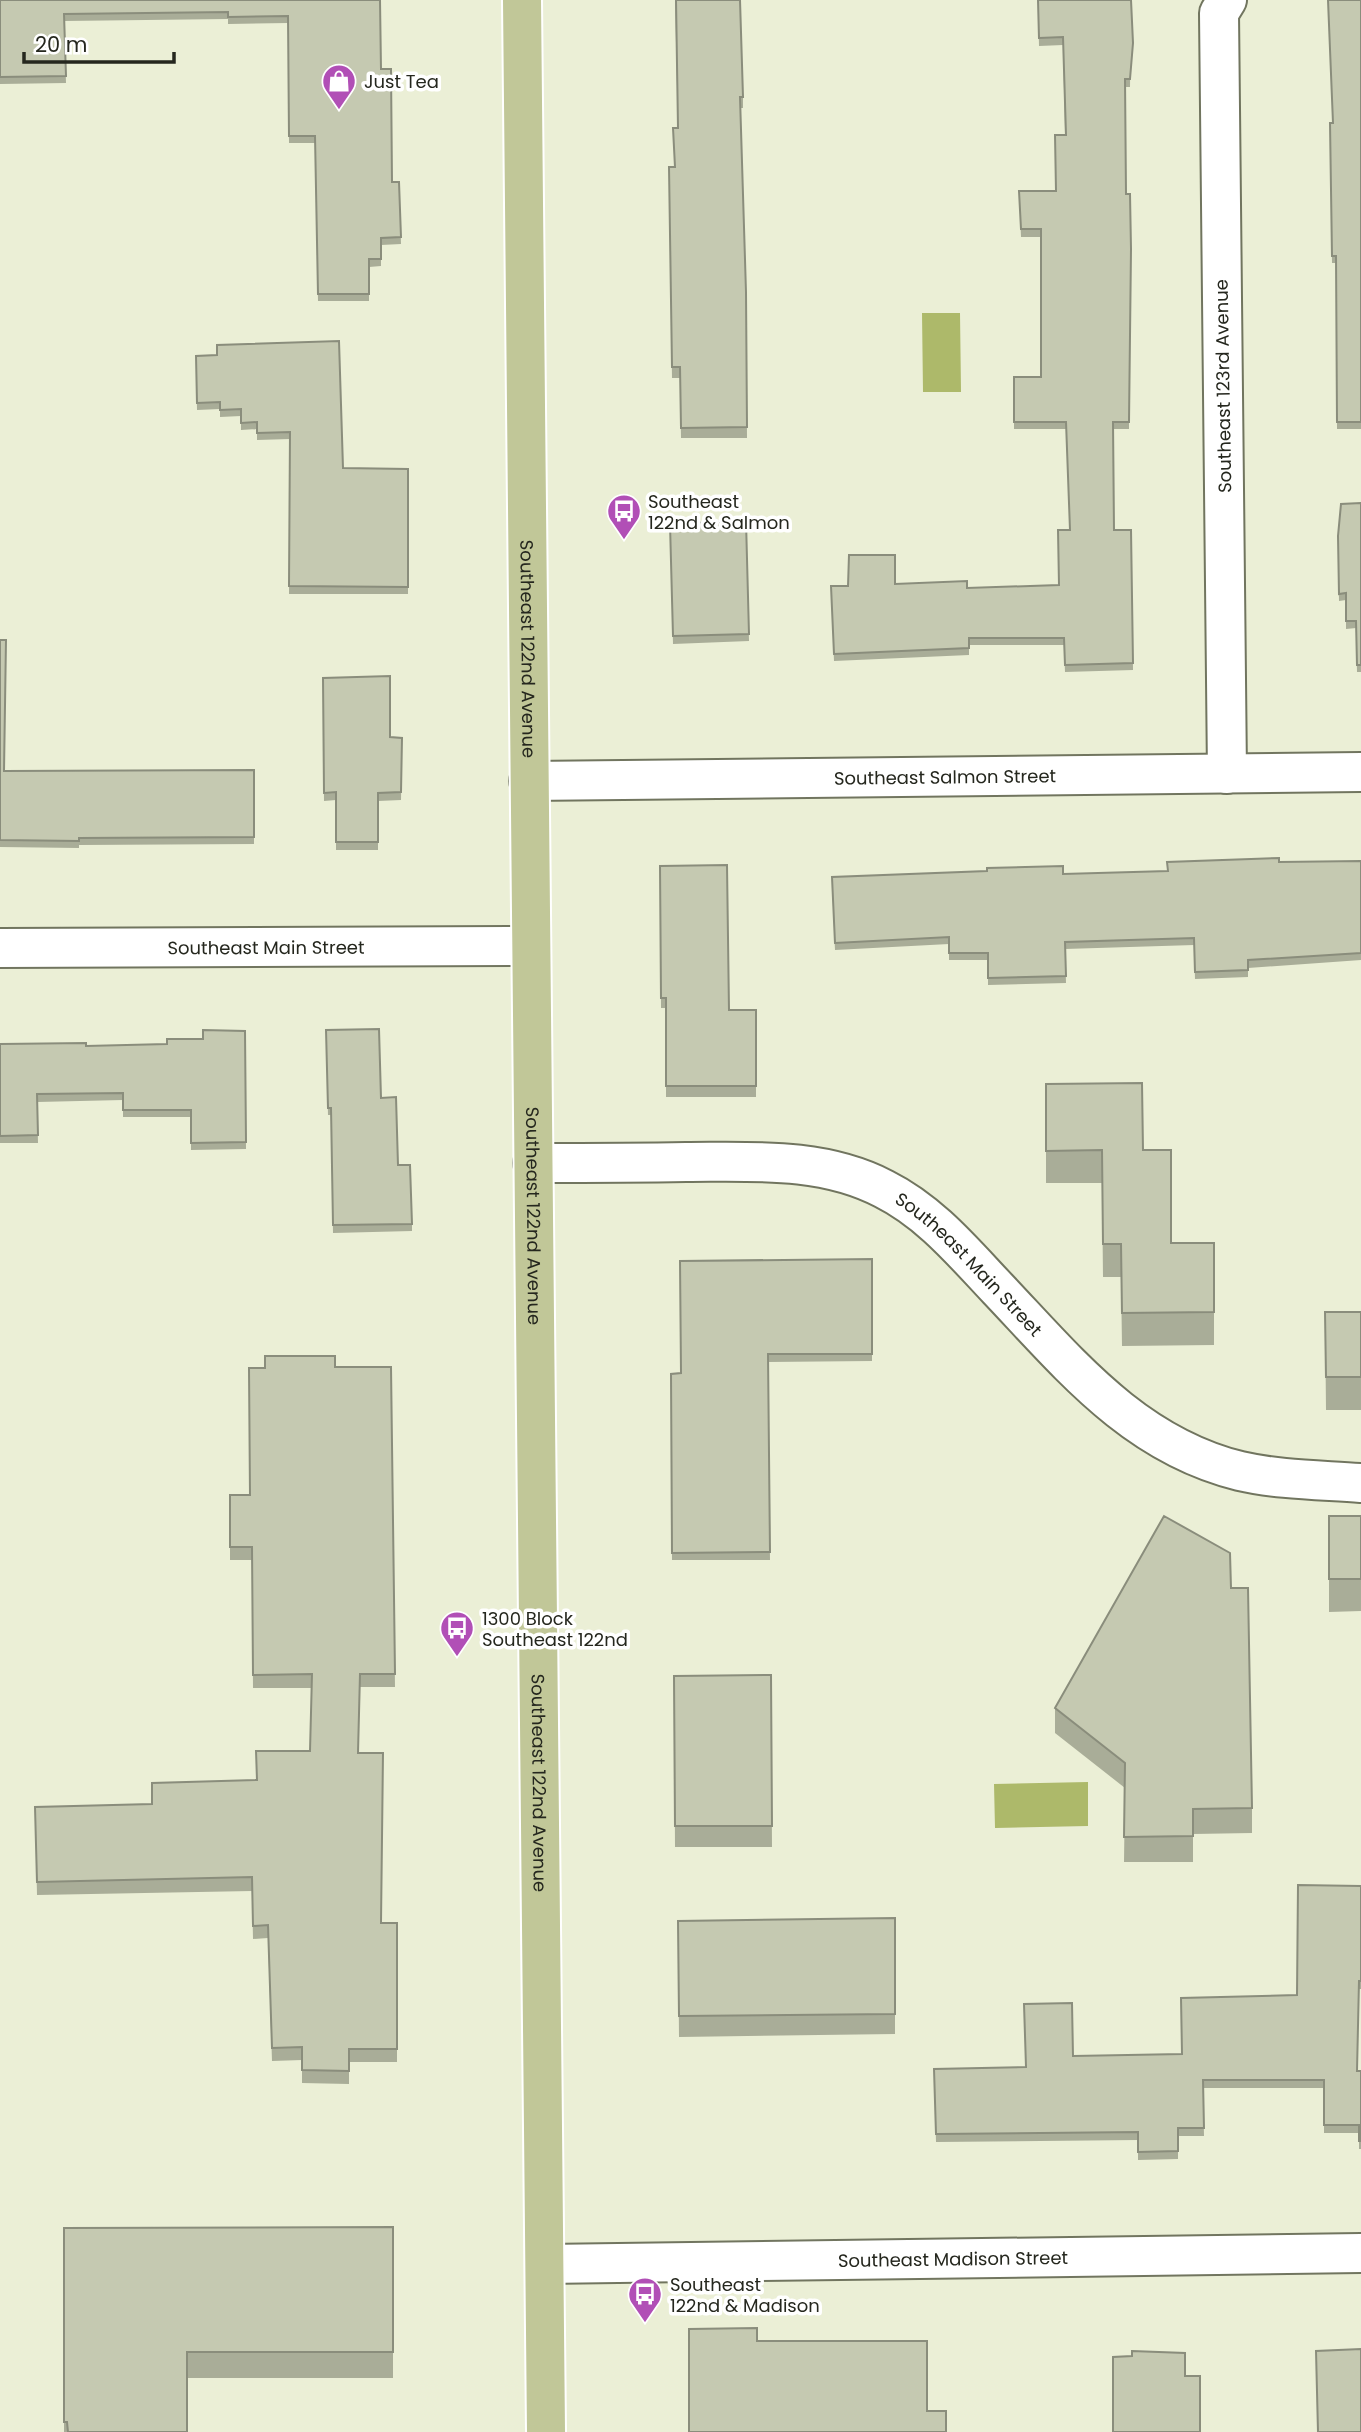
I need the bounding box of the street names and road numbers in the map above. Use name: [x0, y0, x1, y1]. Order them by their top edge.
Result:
street label: Southeast 123rd Avenue: [1209, 279, 1237, 493]
street label: Southeast 122nd Avenue: [515, 540, 542, 758]
street label: Southeast Salmon Street: [834, 763, 1056, 790]
street label: Southeast Main Street: [167, 934, 365, 960]
street label: Southeast 122nd Avenue: [520, 1107, 548, 1325]
street label: Southeast Main Street: [891, 1186, 1048, 1341]
street label: Southeast 122nd Avenue: [526, 1674, 553, 1892]
street label: Southeast Madison Street: [838, 2244, 1068, 2273]

